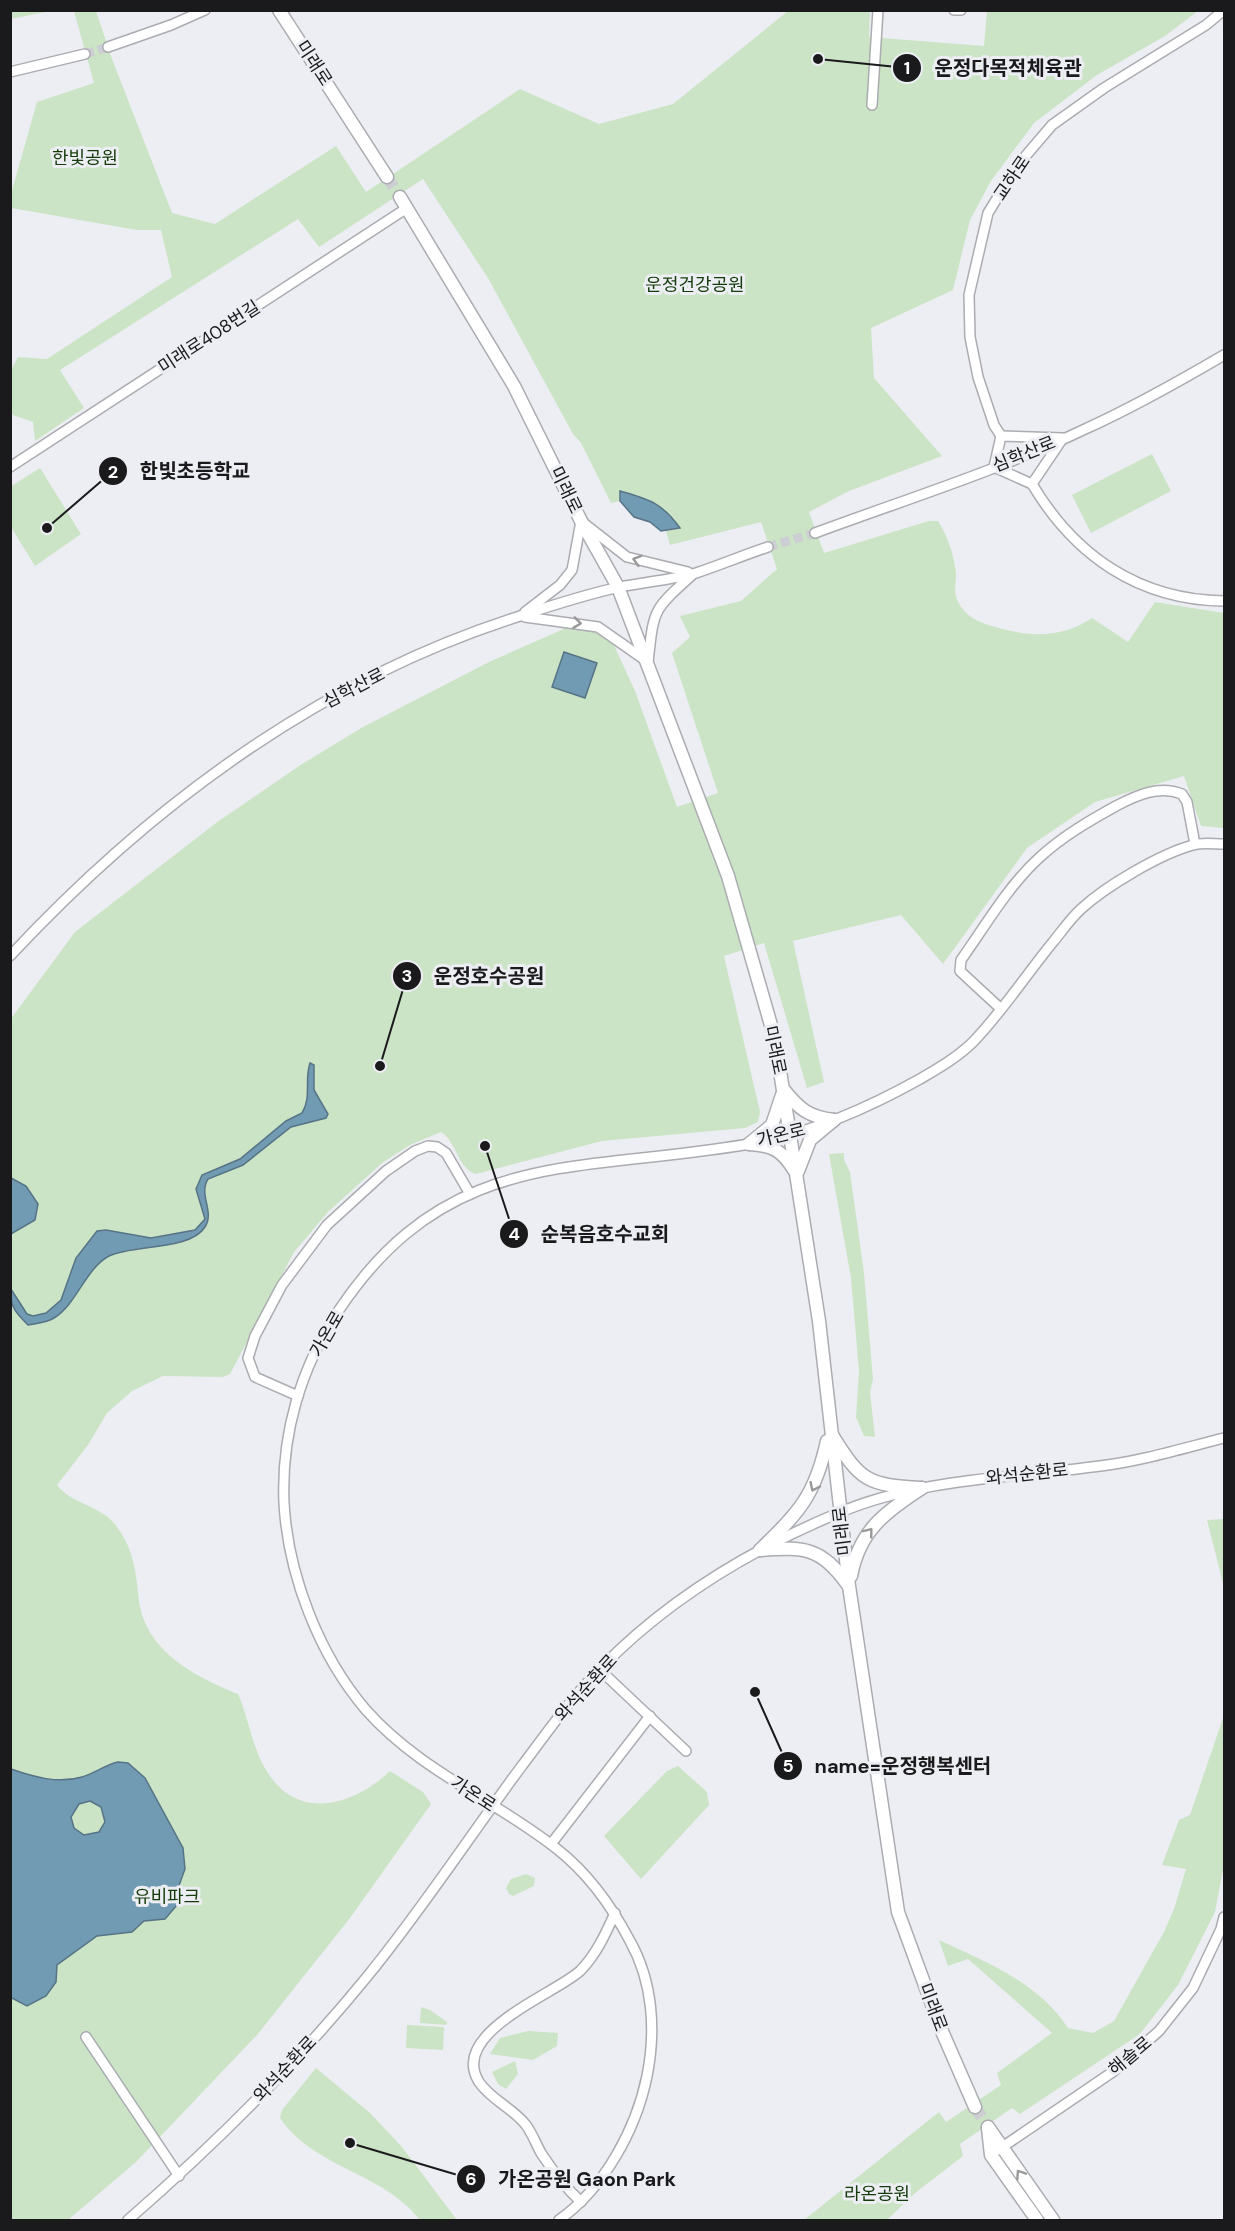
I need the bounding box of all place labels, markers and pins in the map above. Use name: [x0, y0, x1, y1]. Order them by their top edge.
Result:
callout: 운정다목적체육관: [892, 49, 1093, 87]
callout: 한빛초등학교: [98, 452, 262, 490]
callout: 운정호수공원: [392, 957, 557, 995]
callout: 순복음호수교회: [499, 1215, 682, 1253]
callout: name=운정행복센터: [773, 1747, 1003, 1785]
callout: 가온공원 Gaon Park: [456, 2160, 688, 2198]

